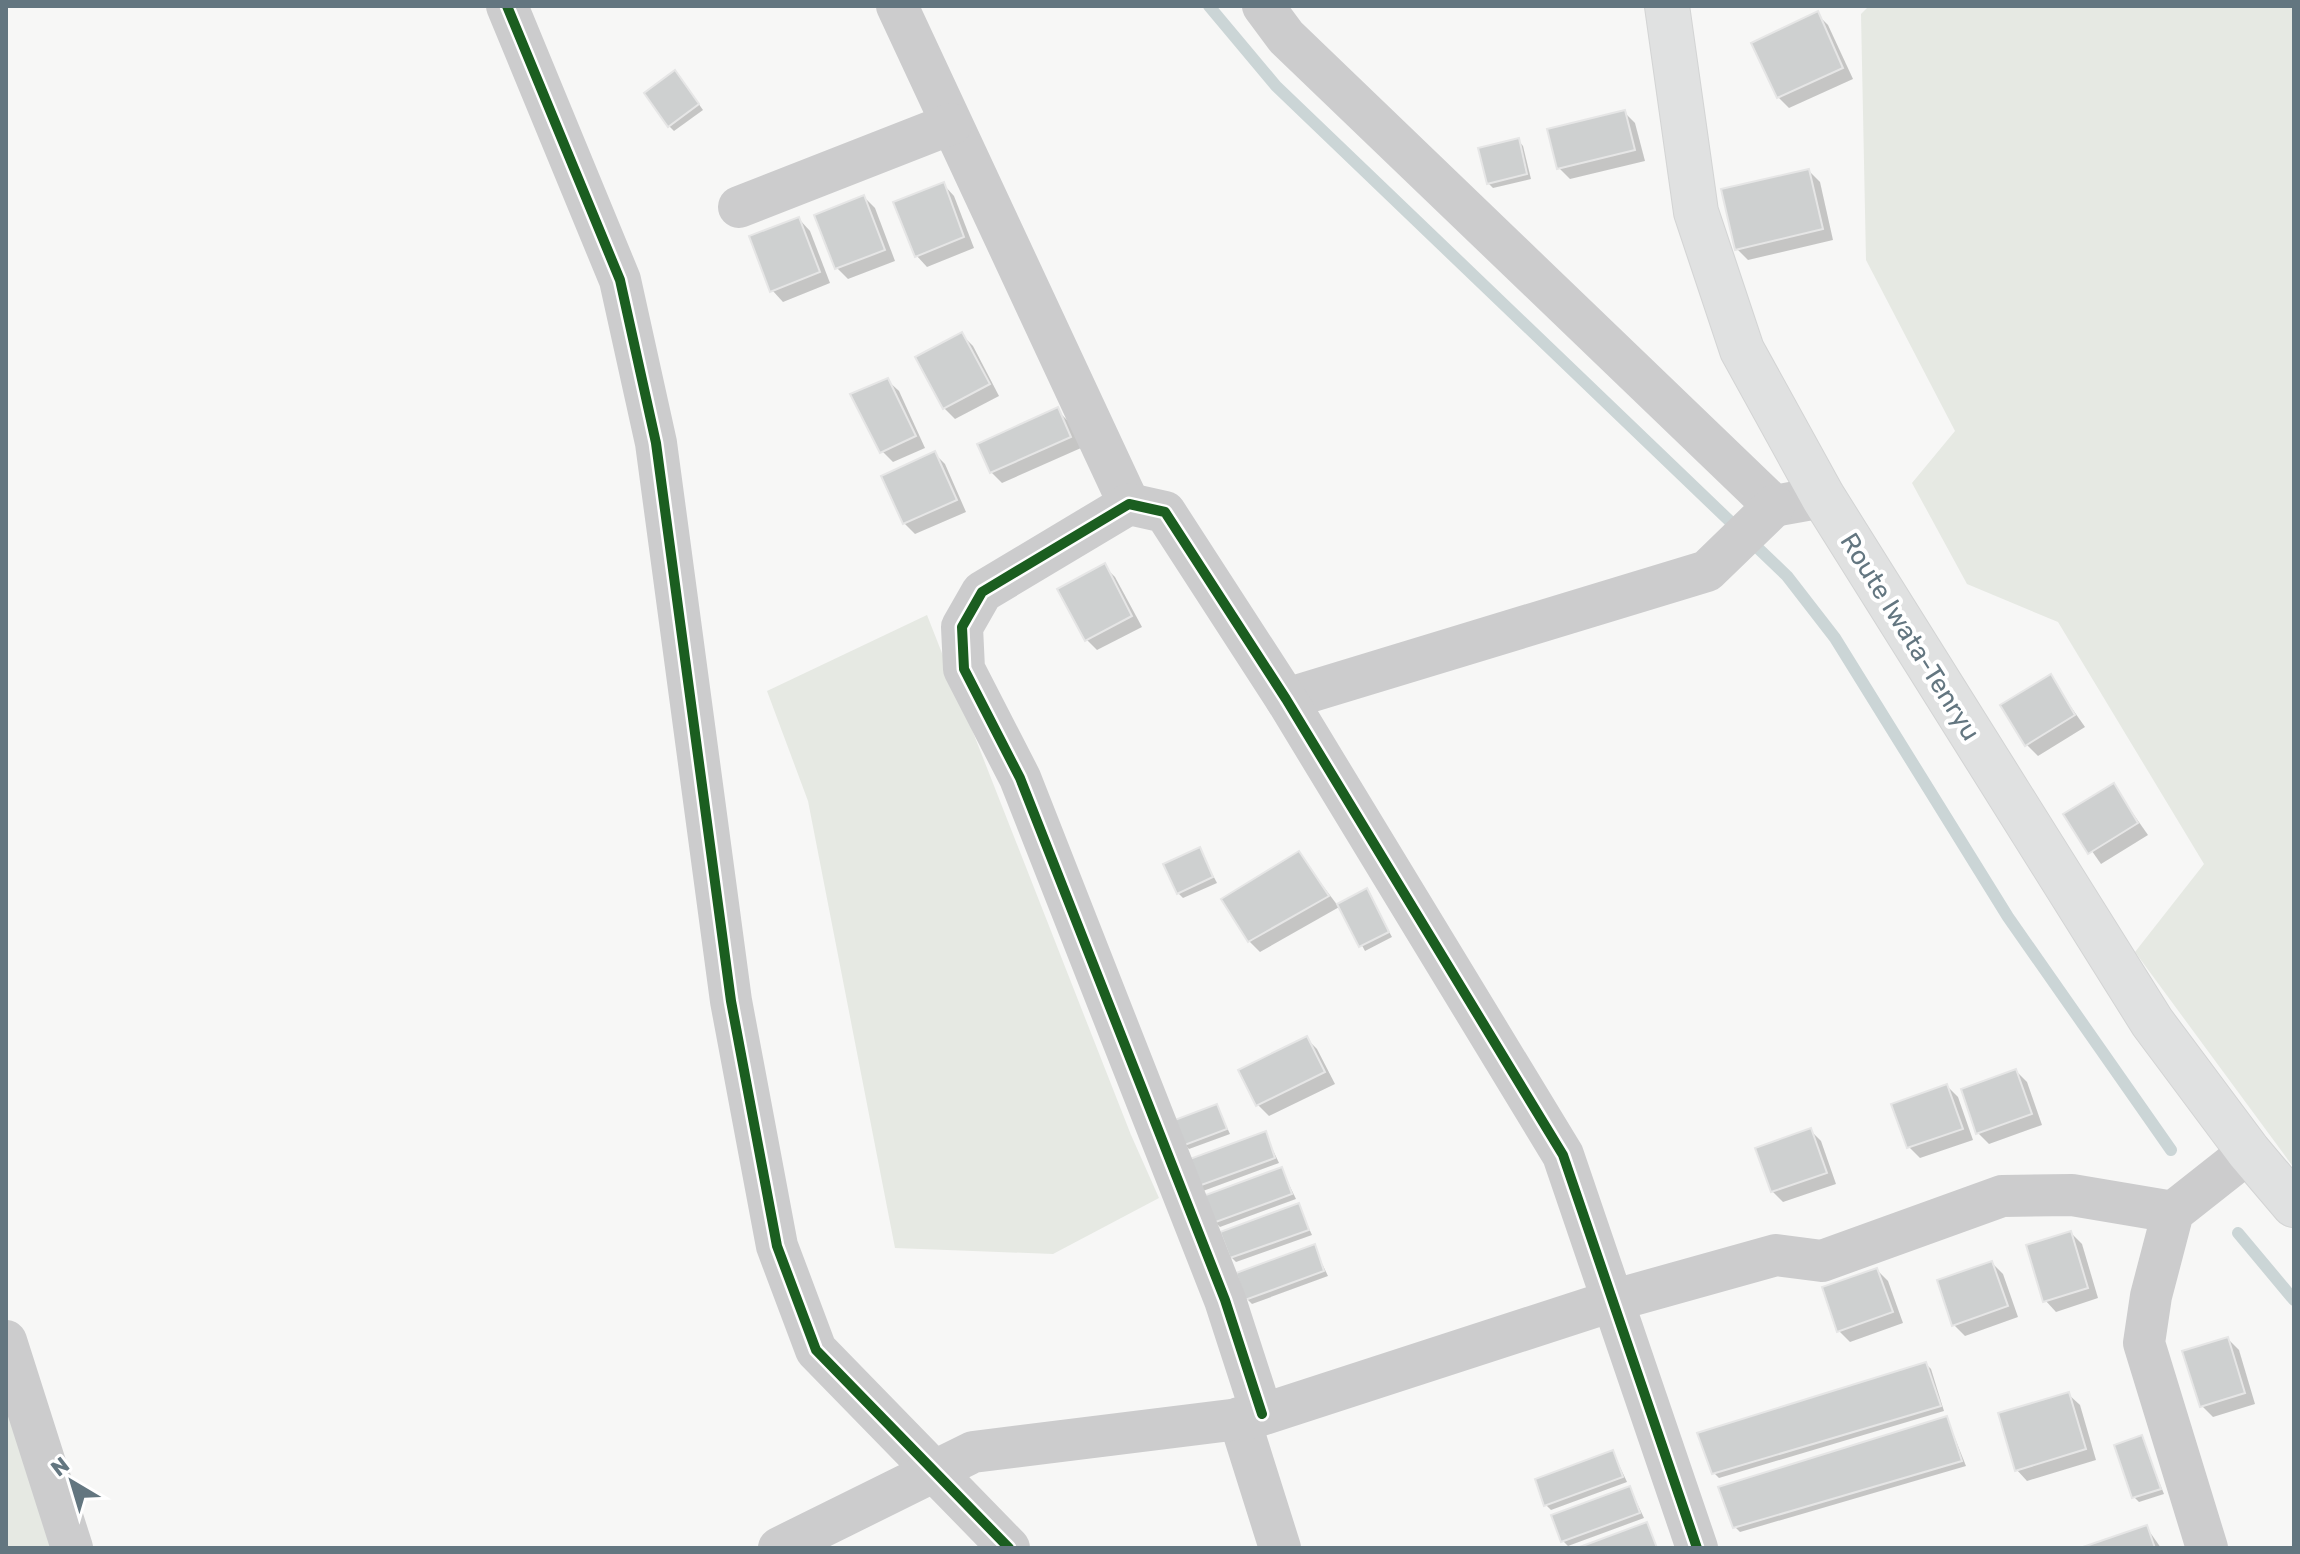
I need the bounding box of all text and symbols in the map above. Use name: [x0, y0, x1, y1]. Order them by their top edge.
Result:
street label: Route Iwata-Tenryu: [1834, 528, 1986, 746]
north arrow: [32, 1442, 112, 1522]
text: N: [45, 1451, 75, 1482]

